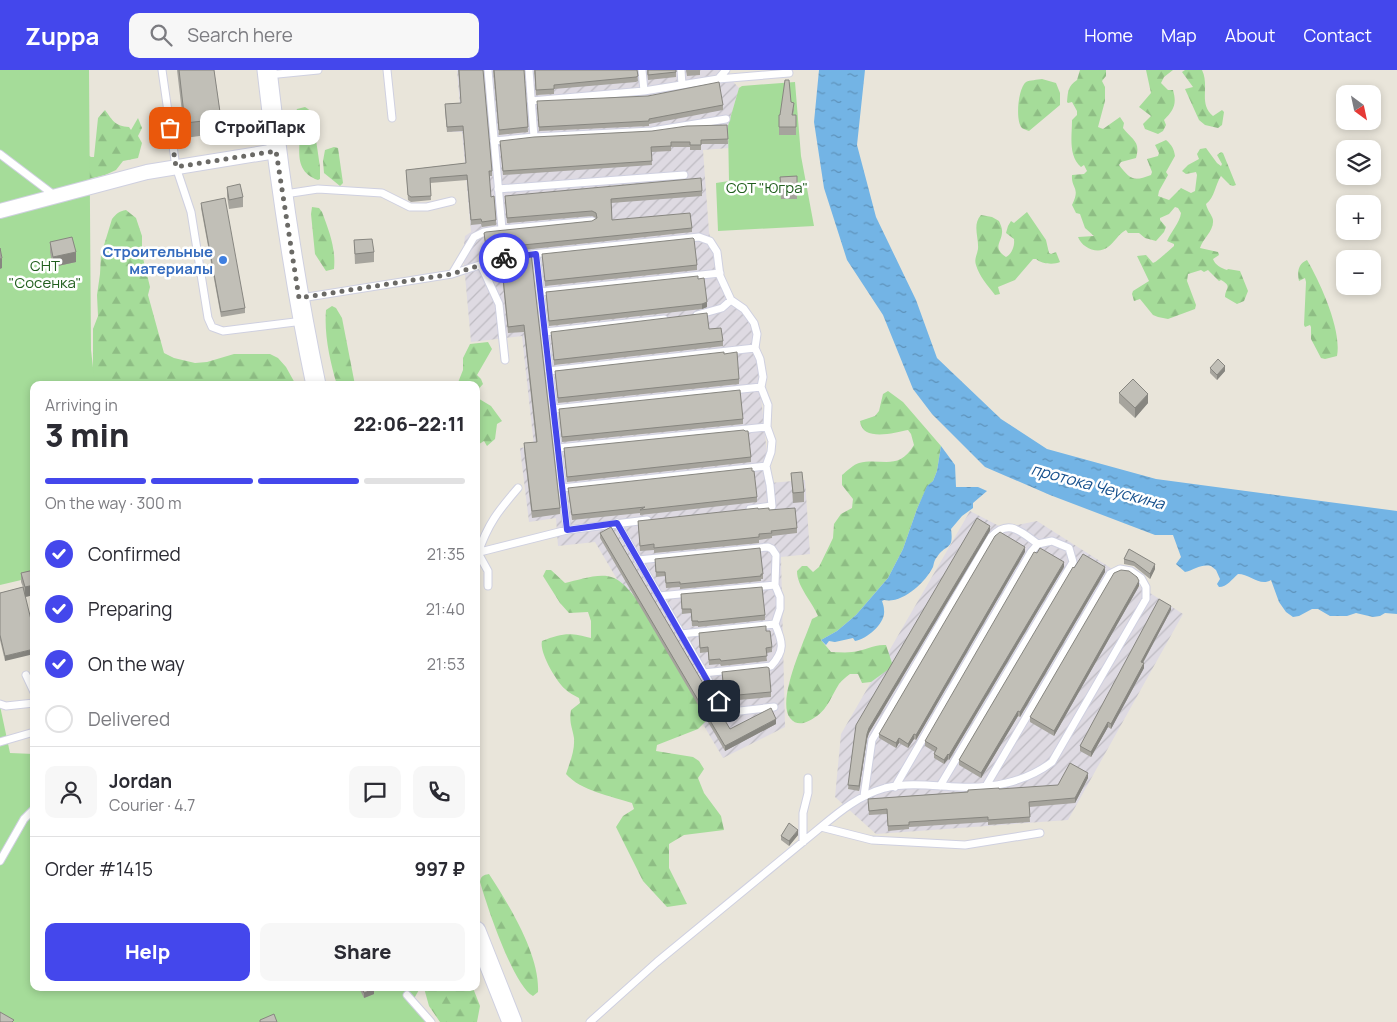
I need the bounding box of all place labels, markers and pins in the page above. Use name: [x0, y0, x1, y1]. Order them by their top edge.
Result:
pin: [149, 107, 191, 149]
callout: СтройПарк: [200, 110, 320, 146]
place label: Строительные материалы: [102, 241, 213, 279]
marker: Строительные материалы: [217, 254, 229, 266]
pin: [698, 680, 740, 722]

